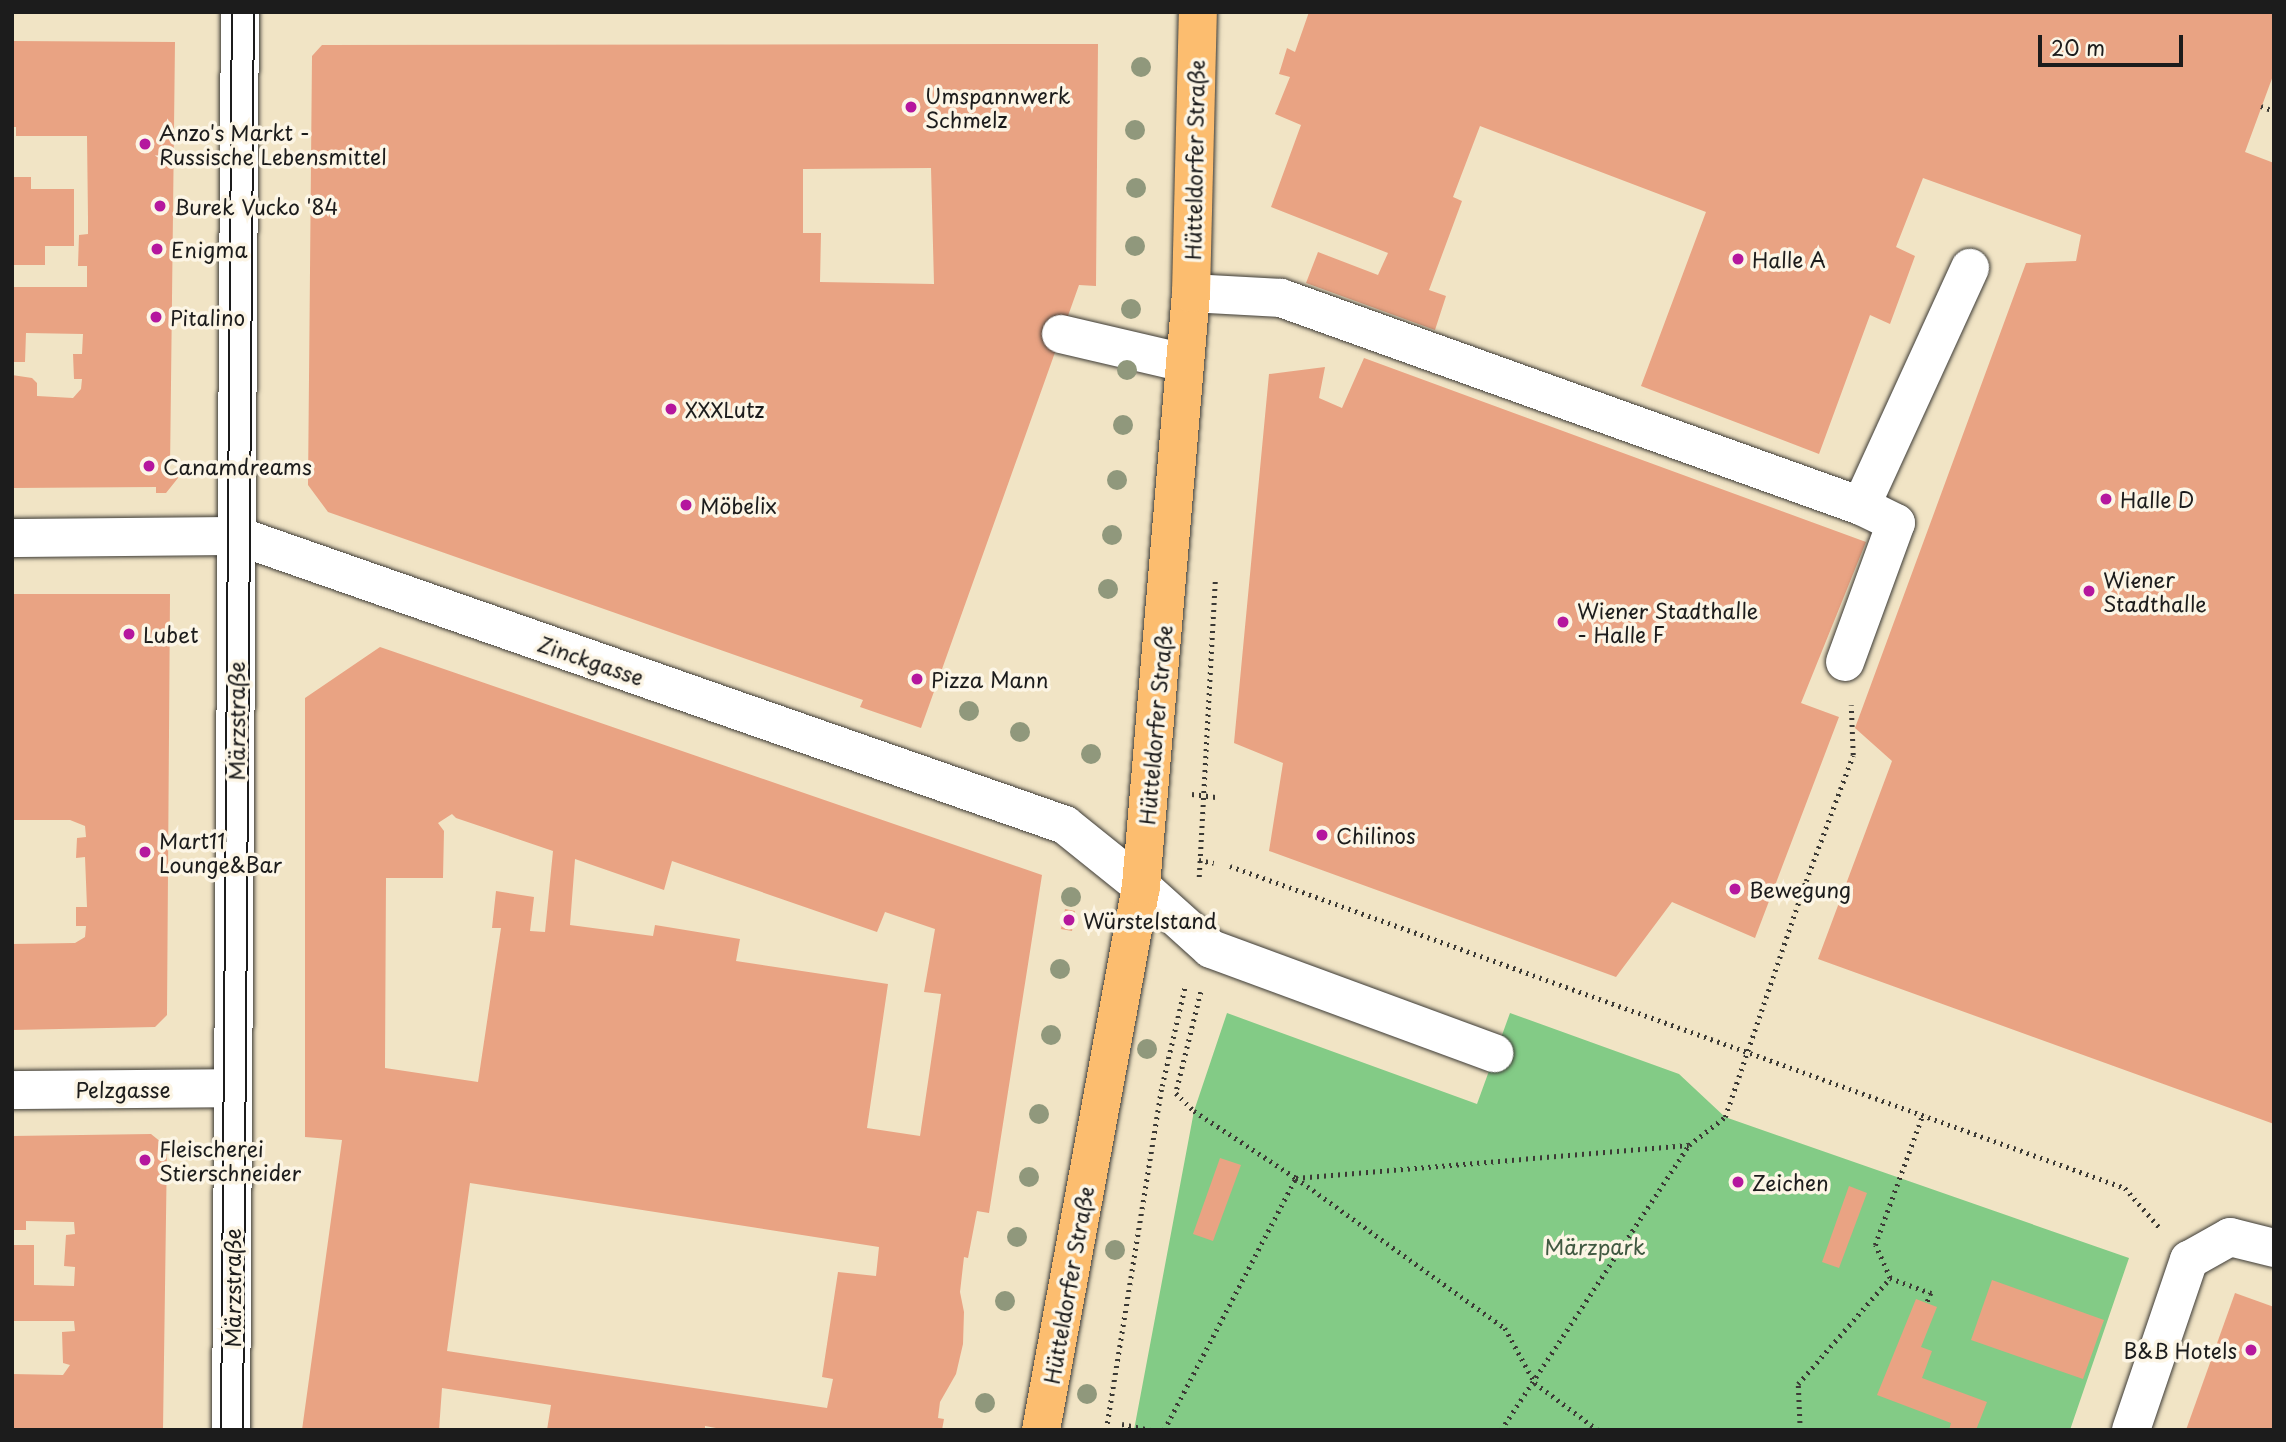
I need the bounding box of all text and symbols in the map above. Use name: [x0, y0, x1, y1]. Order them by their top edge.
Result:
scale bar: [2041, 21, 2186, 65]
text: 20 m: [2051, 31, 2105, 63]
street label: Hütteldorfer Straße: [1180, 59, 1208, 261]
place label: Umspannwerk Schmelz: [925, 82, 1071, 132]
marker: Umspannwerk Schmelz: [903, 99, 919, 115]
place label: Anzo's Markt - Russische Lebensmittel: [159, 119, 387, 169]
marker: Anzo's Markt - Russische Lebensmittel: [137, 136, 153, 152]
place label: Burek Vucko '84: [174, 193, 342, 219]
marker: Burek Vucko '84: [152, 198, 168, 214]
place label: Enigma: [171, 236, 247, 262]
marker: Enigma: [149, 241, 165, 257]
place label: Halle A: [1752, 246, 1827, 272]
marker: Halle A: [1730, 251, 1746, 267]
place label: Pitalino: [170, 304, 245, 330]
marker: Pitalino: [148, 309, 164, 325]
place label: XXXLutz: [685, 396, 765, 422]
marker: XXXLutz: [663, 401, 679, 417]
place label: Canamdreams: [163, 453, 312, 479]
marker: Canamdreams: [141, 458, 157, 474]
place label: Halle D: [2120, 486, 2195, 512]
marker: Halle D: [2098, 491, 2114, 507]
place label: Möbelix: [700, 492, 777, 518]
marker: Möbelix: [678, 497, 694, 513]
place label: Wiener Stadthalle: [2103, 566, 2207, 616]
marker: Wiener Stadthalle: [2081, 583, 2097, 599]
place label: Wiener Stadthalle - Halle F: [1577, 597, 1760, 647]
marker: Wiener Stadthalle - Halle F: [1555, 614, 1571, 630]
place label: Lubet: [143, 621, 199, 647]
street label: Hütteldorfer Straße: [1134, 624, 1176, 826]
marker: Lubet: [121, 626, 137, 642]
street label: Zinckgasse: [535, 630, 647, 690]
street label: Märzstraße: [223, 661, 249, 781]
place label: Pizza Mann: [931, 666, 1047, 692]
marker: Pizza Mann: [909, 671, 925, 687]
place label: Chilinos: [1336, 822, 1416, 848]
place label: Mart11 Lounge&Bar: [159, 827, 282, 877]
marker: Chilinos: [1314, 827, 1330, 843]
marker: Mart11 Lounge&Bar: [137, 844, 153, 860]
place label: Bewegung: [1749, 876, 1851, 902]
marker: Bewegung: [1727, 881, 1743, 897]
place label: Würstelstand: [1083, 907, 1217, 933]
marker: Würstelstand: [1061, 912, 1077, 928]
street label: Pelzgasse: [75, 1076, 171, 1102]
place label: Fleischerei Stierschneider: [159, 1135, 301, 1185]
marker: Fleischerei Stierschneider: [137, 1152, 153, 1168]
place label: Zeichen: [1752, 1169, 1829, 1195]
marker: Zeichen: [1730, 1174, 1746, 1190]
street label: Hütteldorfer Straße: [1038, 1184, 1098, 1386]
street label: Märzstraße: [219, 1228, 245, 1348]
park label: Märzpark: [1545, 1233, 1645, 1259]
place label: B&B Hotels: [2124, 1337, 2237, 1363]
marker: B&B Hotels: [2243, 1342, 2259, 1358]

